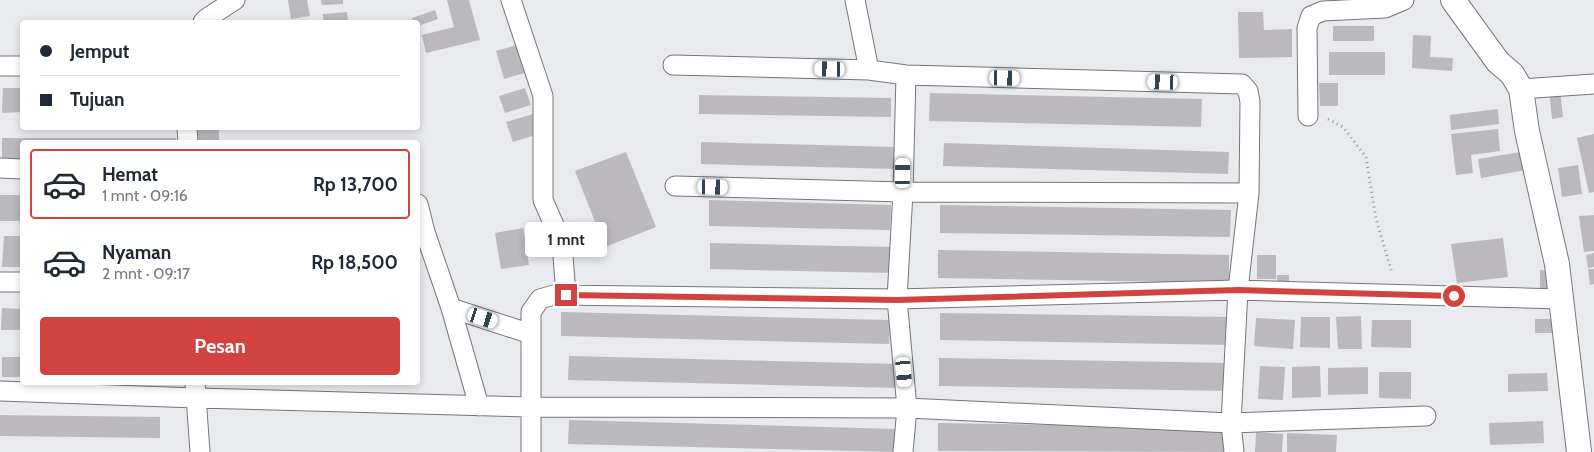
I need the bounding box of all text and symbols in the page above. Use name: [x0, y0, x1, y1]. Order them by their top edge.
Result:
text: Jemput: [70, 40, 129, 63]
car: [814, 61, 845, 77]
car: [989, 70, 1020, 86]
car: [1147, 74, 1178, 90]
text: Tujuan: [70, 88, 124, 111]
car: [895, 158, 910, 188]
icon: car: [42, 162, 87, 207]
text: Hemat: [102, 163, 158, 186]
text: Rp 13,700: [313, 173, 398, 196]
car: [697, 179, 728, 195]
text: 1 mnt · 09:16: [102, 186, 188, 205]
callout: 1 mnt: [525, 222, 607, 258]
text: 1 mnt: [547, 230, 585, 249]
icon: car: [42, 240, 87, 285]
text: Nyaman: [102, 241, 171, 264]
text: Rp 18,500: [311, 251, 398, 274]
text: 2 mnt · 09:17: [102, 264, 190, 283]
route end: [555, 284, 577, 306]
route start: [1443, 285, 1465, 307]
car: [466, 306, 499, 330]
button: Pesan: [40, 317, 400, 375]
car: [895, 356, 912, 388]

